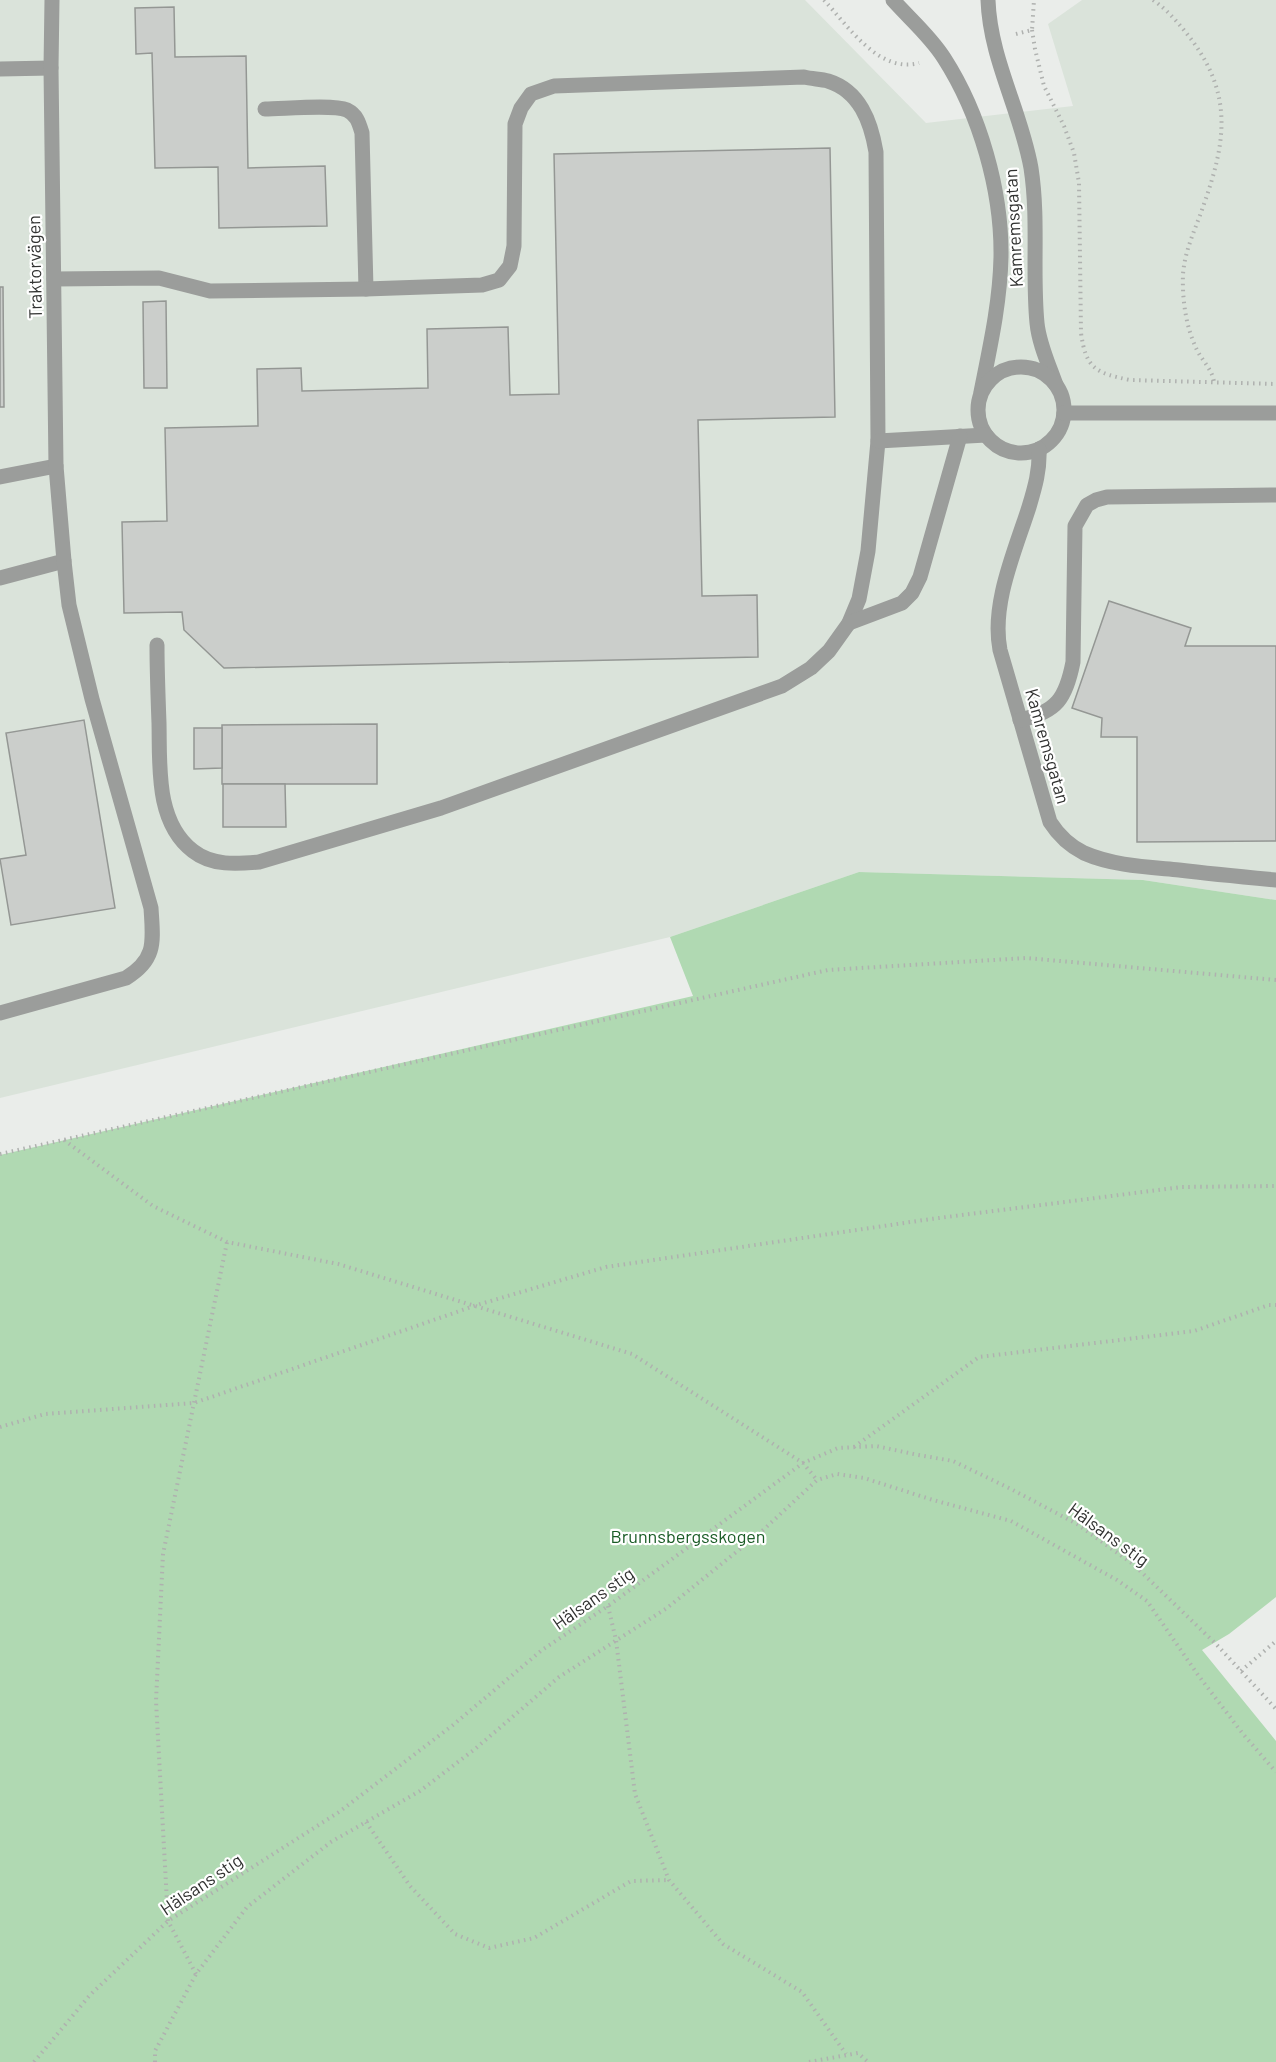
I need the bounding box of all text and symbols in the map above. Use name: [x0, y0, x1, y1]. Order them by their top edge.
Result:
street label: Kamremsgatan: [999, 168, 1027, 288]
street label: Traktorvägen: [22, 215, 46, 319]
street label: Kamremsgatan: [1021, 686, 1075, 806]
street label: Hälsans stig: [1064, 1497, 1154, 1571]
park label: Brunnsbergsskogen: [610, 1525, 766, 1547]
street label: Hälsans stig: [548, 1562, 638, 1634]
street label: Hälsans stig: [156, 1849, 246, 1919]

